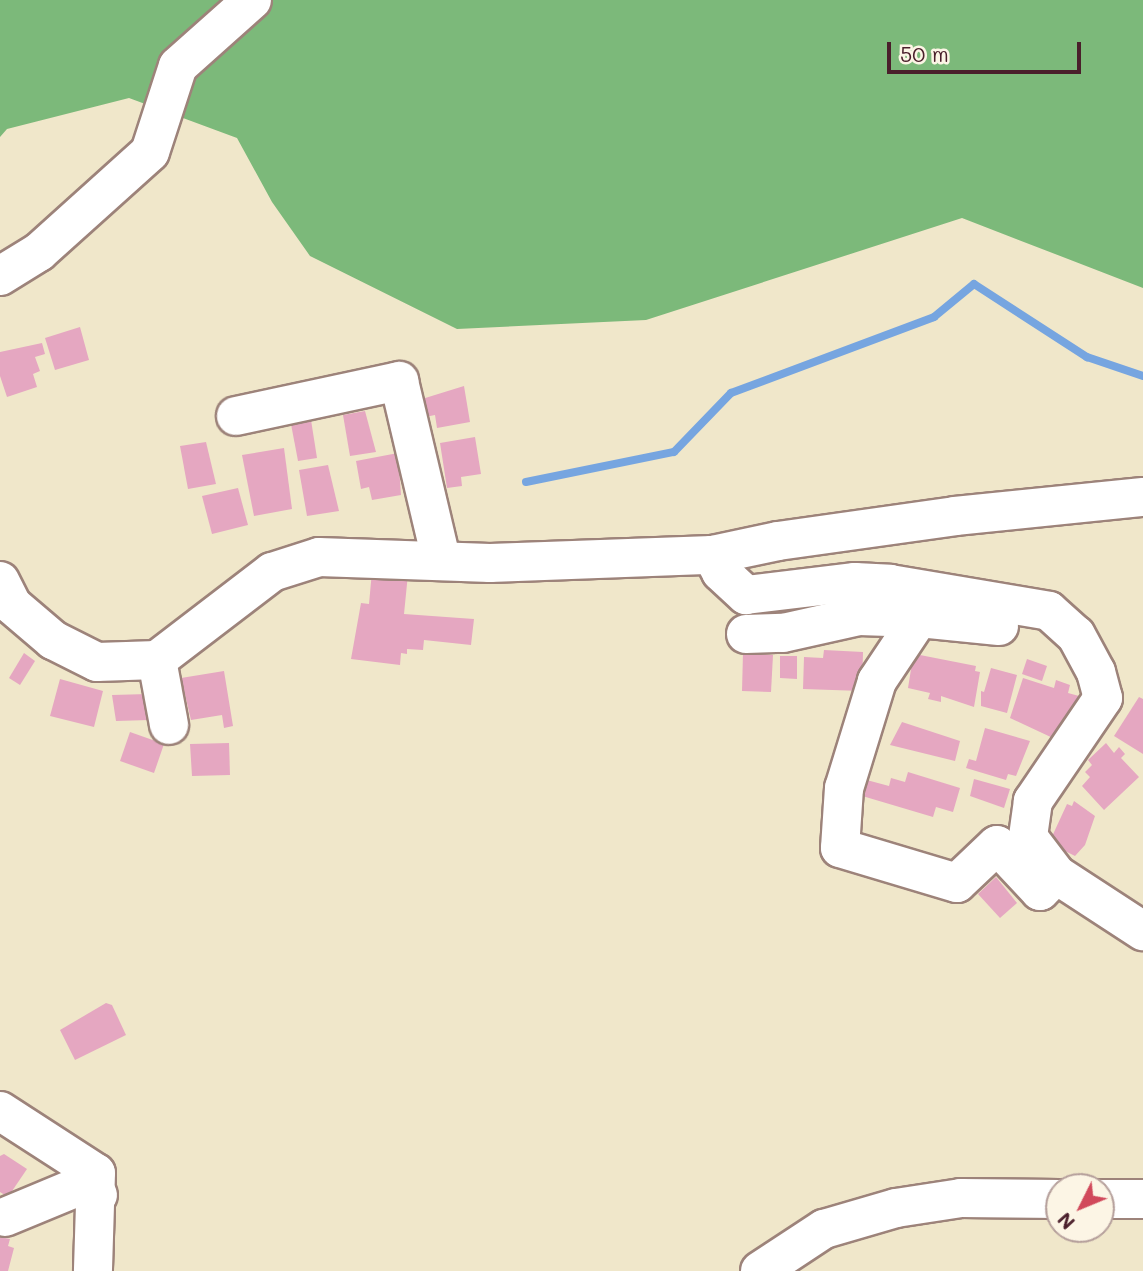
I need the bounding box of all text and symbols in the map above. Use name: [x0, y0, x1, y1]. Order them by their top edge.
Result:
scale bar: [891, 28, 1085, 72]
text: 50 m: [900, 40, 949, 67]
north arrow: [1045, 1173, 1115, 1243]
text: N: [1052, 1208, 1080, 1235]

